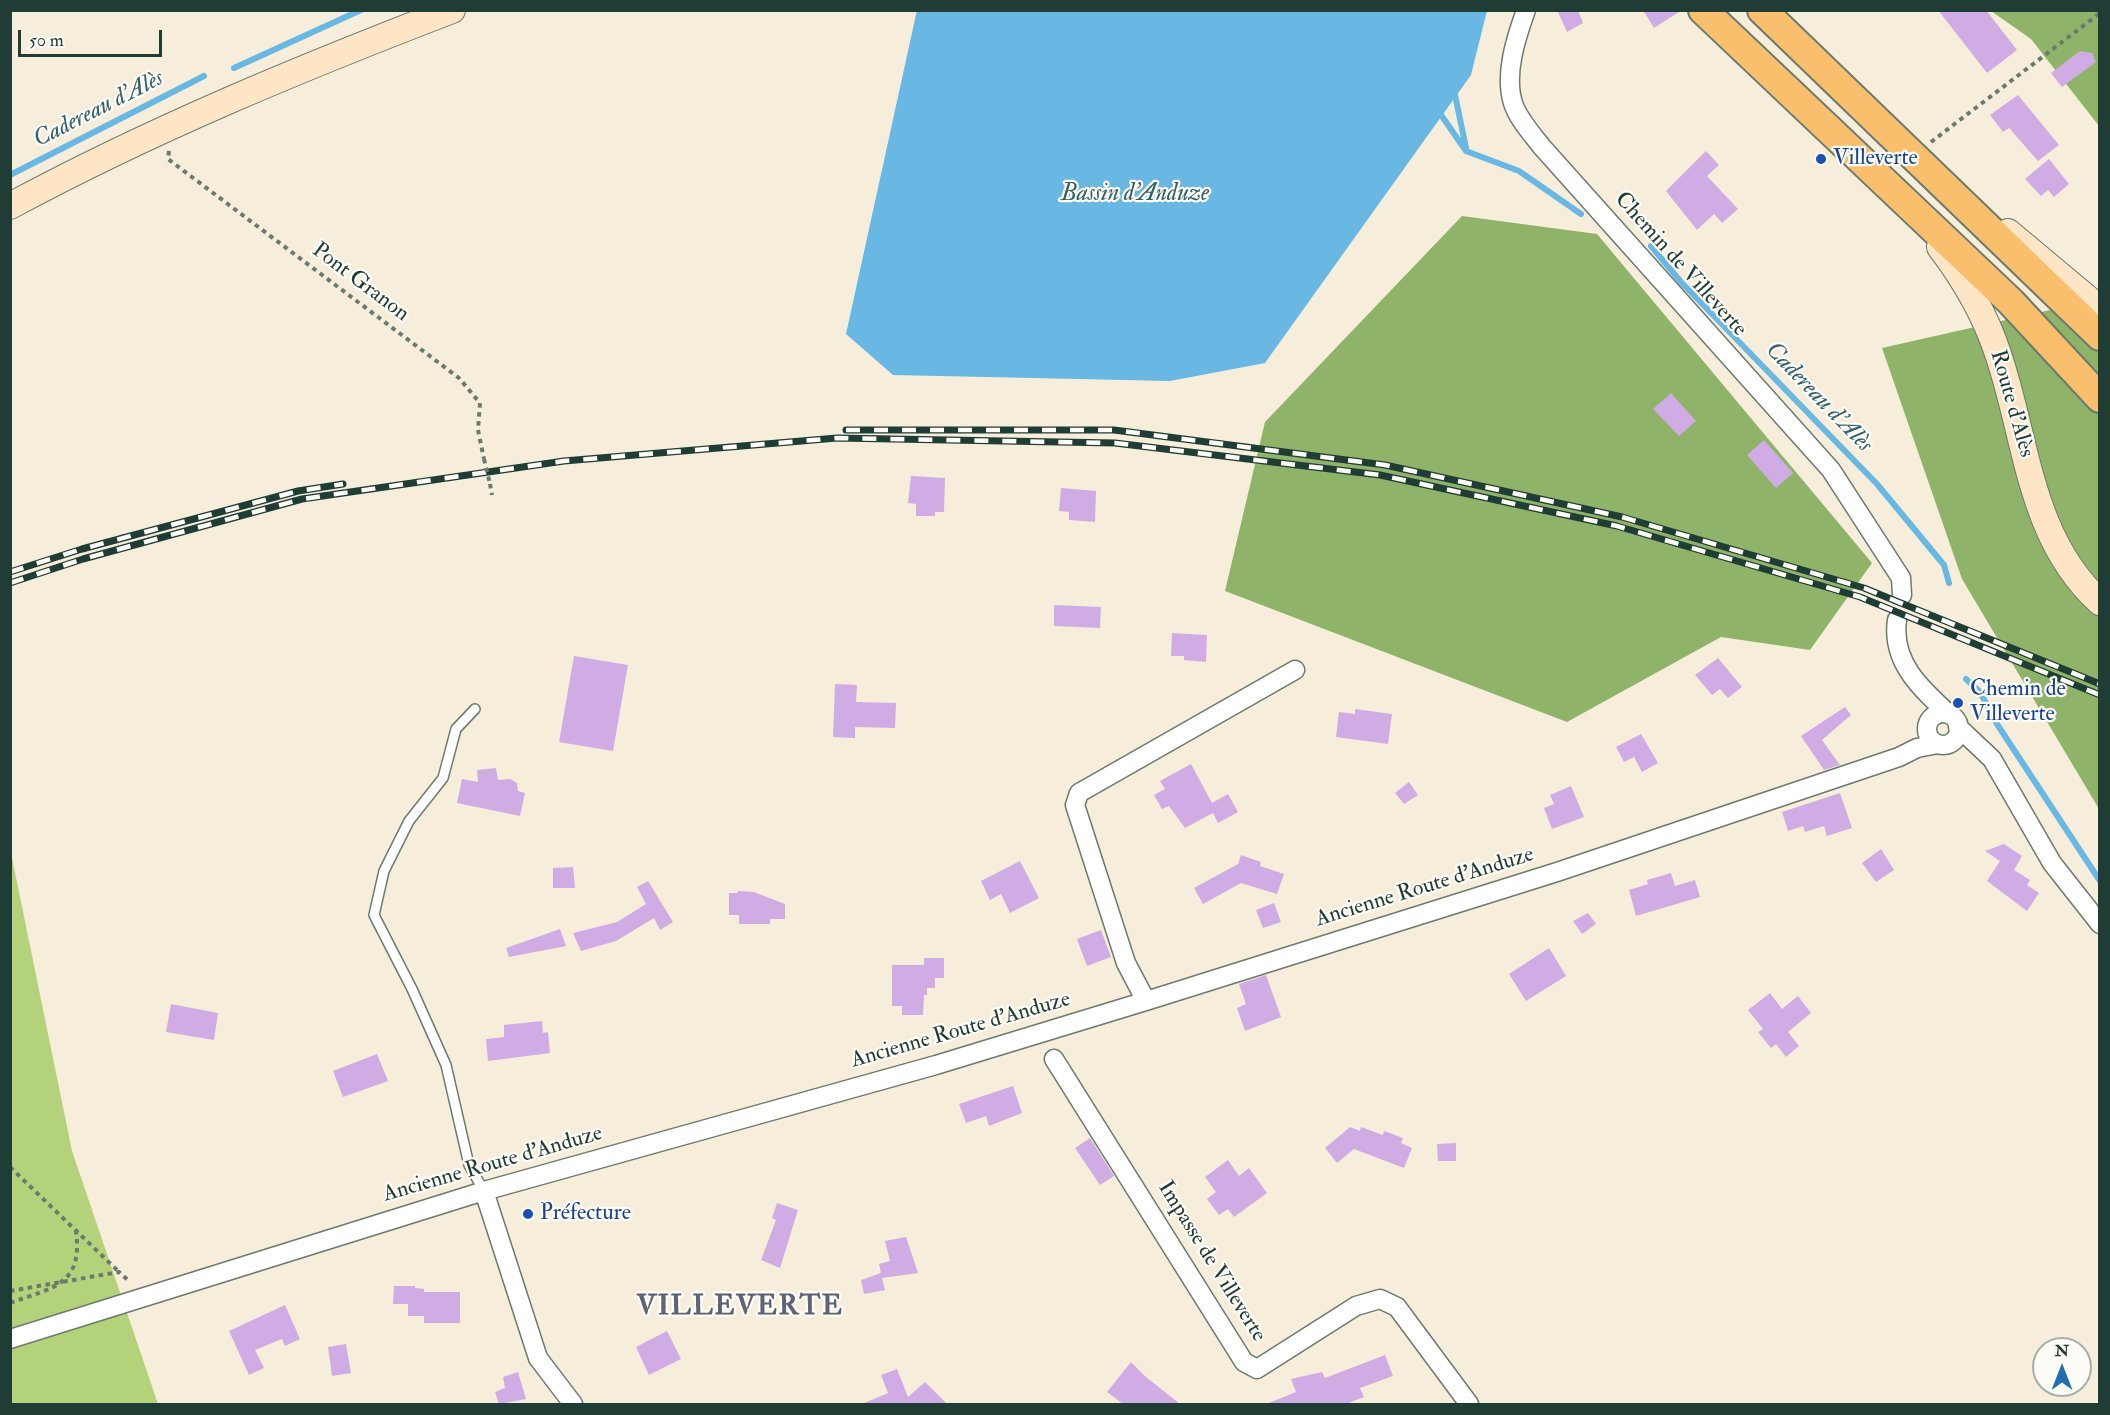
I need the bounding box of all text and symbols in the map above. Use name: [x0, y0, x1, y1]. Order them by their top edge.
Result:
scale bar: [21, 18, 165, 56]
text: 50 m: [29, 29, 64, 52]
water label: Cadereau d'Alès: [29, 65, 169, 155]
place label: Villeverte: [1833, 146, 1918, 172]
marker: Villeverte: [1814, 152, 1828, 166]
water label: Bassin d'Anduze: [1061, 181, 1209, 209]
street label: Chemin de Villeverte: [1608, 187, 1752, 343]
street label: Pont Granon: [306, 238, 414, 328]
water label: Cadereau d'Alès: [1758, 337, 1878, 459]
street label: Route d'Alès: [1983, 347, 2039, 461]
place label: Chemin de Villeverte: [1970, 677, 2066, 728]
marker: Chemin de Villeverte: [1951, 696, 1965, 710]
street label: Ancienne Route d'Anduze: [1313, 842, 1537, 934]
street label: Ancienne Route d'Anduze: [848, 987, 1074, 1075]
street label: Ancienne Route d'Anduze: [380, 1121, 606, 1209]
street label: Impasse de Villeverte: [1151, 1177, 1271, 1347]
place label: Préfecture: [540, 1201, 631, 1227]
marker: Préfecture: [521, 1207, 535, 1221]
district label: VILLEVERTE: [637, 1291, 843, 1325]
north arrow: [2032, 1337, 2092, 1397]
text: N: [2055, 1341, 2069, 1361]

